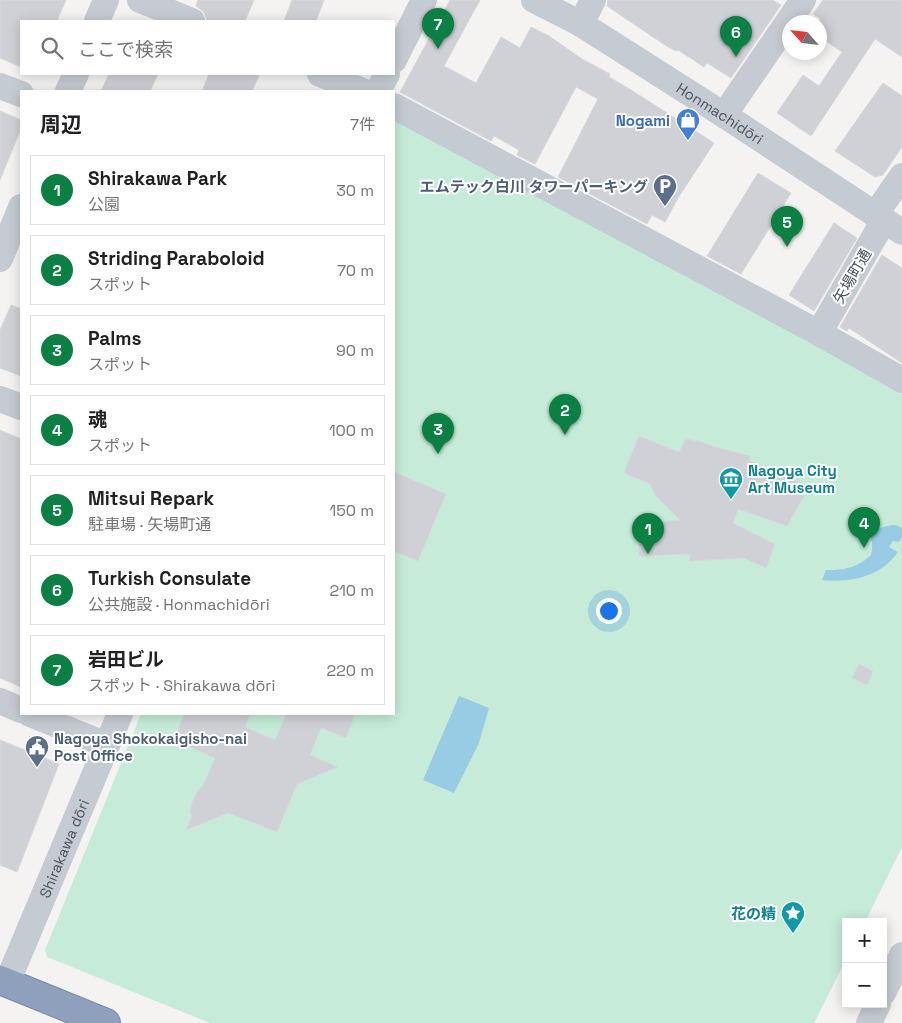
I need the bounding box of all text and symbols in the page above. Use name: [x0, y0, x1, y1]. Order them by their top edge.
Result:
pin: 7: [422, 8, 454, 49]
north arrow: [782, 15, 827, 60]
pin: 6: [720, 16, 752, 57]
search box: [20, 20, 395, 75]
icon: search: [38, 34, 66, 62]
text: ここで検索: [78, 37, 173, 62]
street label: Honmachidōri: [673, 78, 767, 148]
shop icon: Nogami: [675, 107, 701, 141]
text: 周辺: [40, 111, 82, 138]
place label: Nogami: [616, 111, 670, 130]
text: 7件: [350, 114, 375, 135]
text: Shirakawa Park: [88, 166, 227, 191]
parking icon: エムテック白川 タワーパーキング: [652, 173, 678, 207]
place label: エムテック白川 タワーパーキング: [420, 177, 648, 196]
text: 1: [53, 180, 61, 201]
text: 30 m: [336, 180, 374, 201]
text: 公園: [88, 194, 120, 215]
pin: 5: [771, 206, 803, 247]
street label: 矢場町通: [829, 245, 875, 307]
text: Striding Paraboloid: [88, 246, 265, 271]
text: 2: [52, 260, 62, 281]
text: 70 m: [337, 260, 374, 281]
text: スポット: [88, 274, 152, 295]
text: Palms: [88, 326, 142, 351]
text: 3: [52, 340, 62, 361]
text: 90 m: [336, 340, 374, 361]
text: スポット: [88, 354, 152, 375]
pin: 2: [549, 394, 581, 435]
text: 魂: [88, 407, 107, 432]
pin: 3: [422, 413, 454, 454]
text: 4: [52, 420, 62, 441]
text: 100 m: [329, 420, 374, 441]
text: スポット: [88, 435, 152, 456]
place label: Nagoya City Art Museum: [748, 461, 837, 497]
museum icon: Nagoya City Art Museum: [718, 466, 744, 500]
text: Mitsui Repark: [88, 486, 214, 511]
text: 5: [52, 500, 62, 521]
text: 150 m: [330, 500, 374, 521]
pin: 4: [848, 507, 880, 548]
pin: 1: [632, 513, 664, 554]
text: 駐車場 · 矢場町通: [88, 514, 211, 535]
text: Turkish Consulate: [88, 566, 251, 591]
text: 6: [52, 580, 62, 601]
text: 210 m: [330, 580, 374, 601]
text: 公共施設 · Honmachidōri: [88, 594, 270, 615]
your location: [596, 598, 622, 624]
text: 岩田ビル: [88, 647, 164, 672]
text: 7: [53, 660, 61, 681]
text: 220 m: [327, 660, 374, 681]
text: スポット · Shirakawa dōri: [88, 675, 275, 696]
place label: Nagoya Shokokaigisho-nai Post Office: [54, 729, 247, 765]
public building icon: Nagoya Shokokaigisho-nai Post Office: [24, 734, 50, 768]
street label: Shirakawa dōri: [34, 796, 93, 901]
place icon: 花の精: [780, 900, 806, 934]
place label: 花の精: [731, 904, 776, 923]
map controls: [842, 918, 887, 1008]
button: +: [842, 918, 887, 963]
button: −: [842, 963, 887, 1008]

